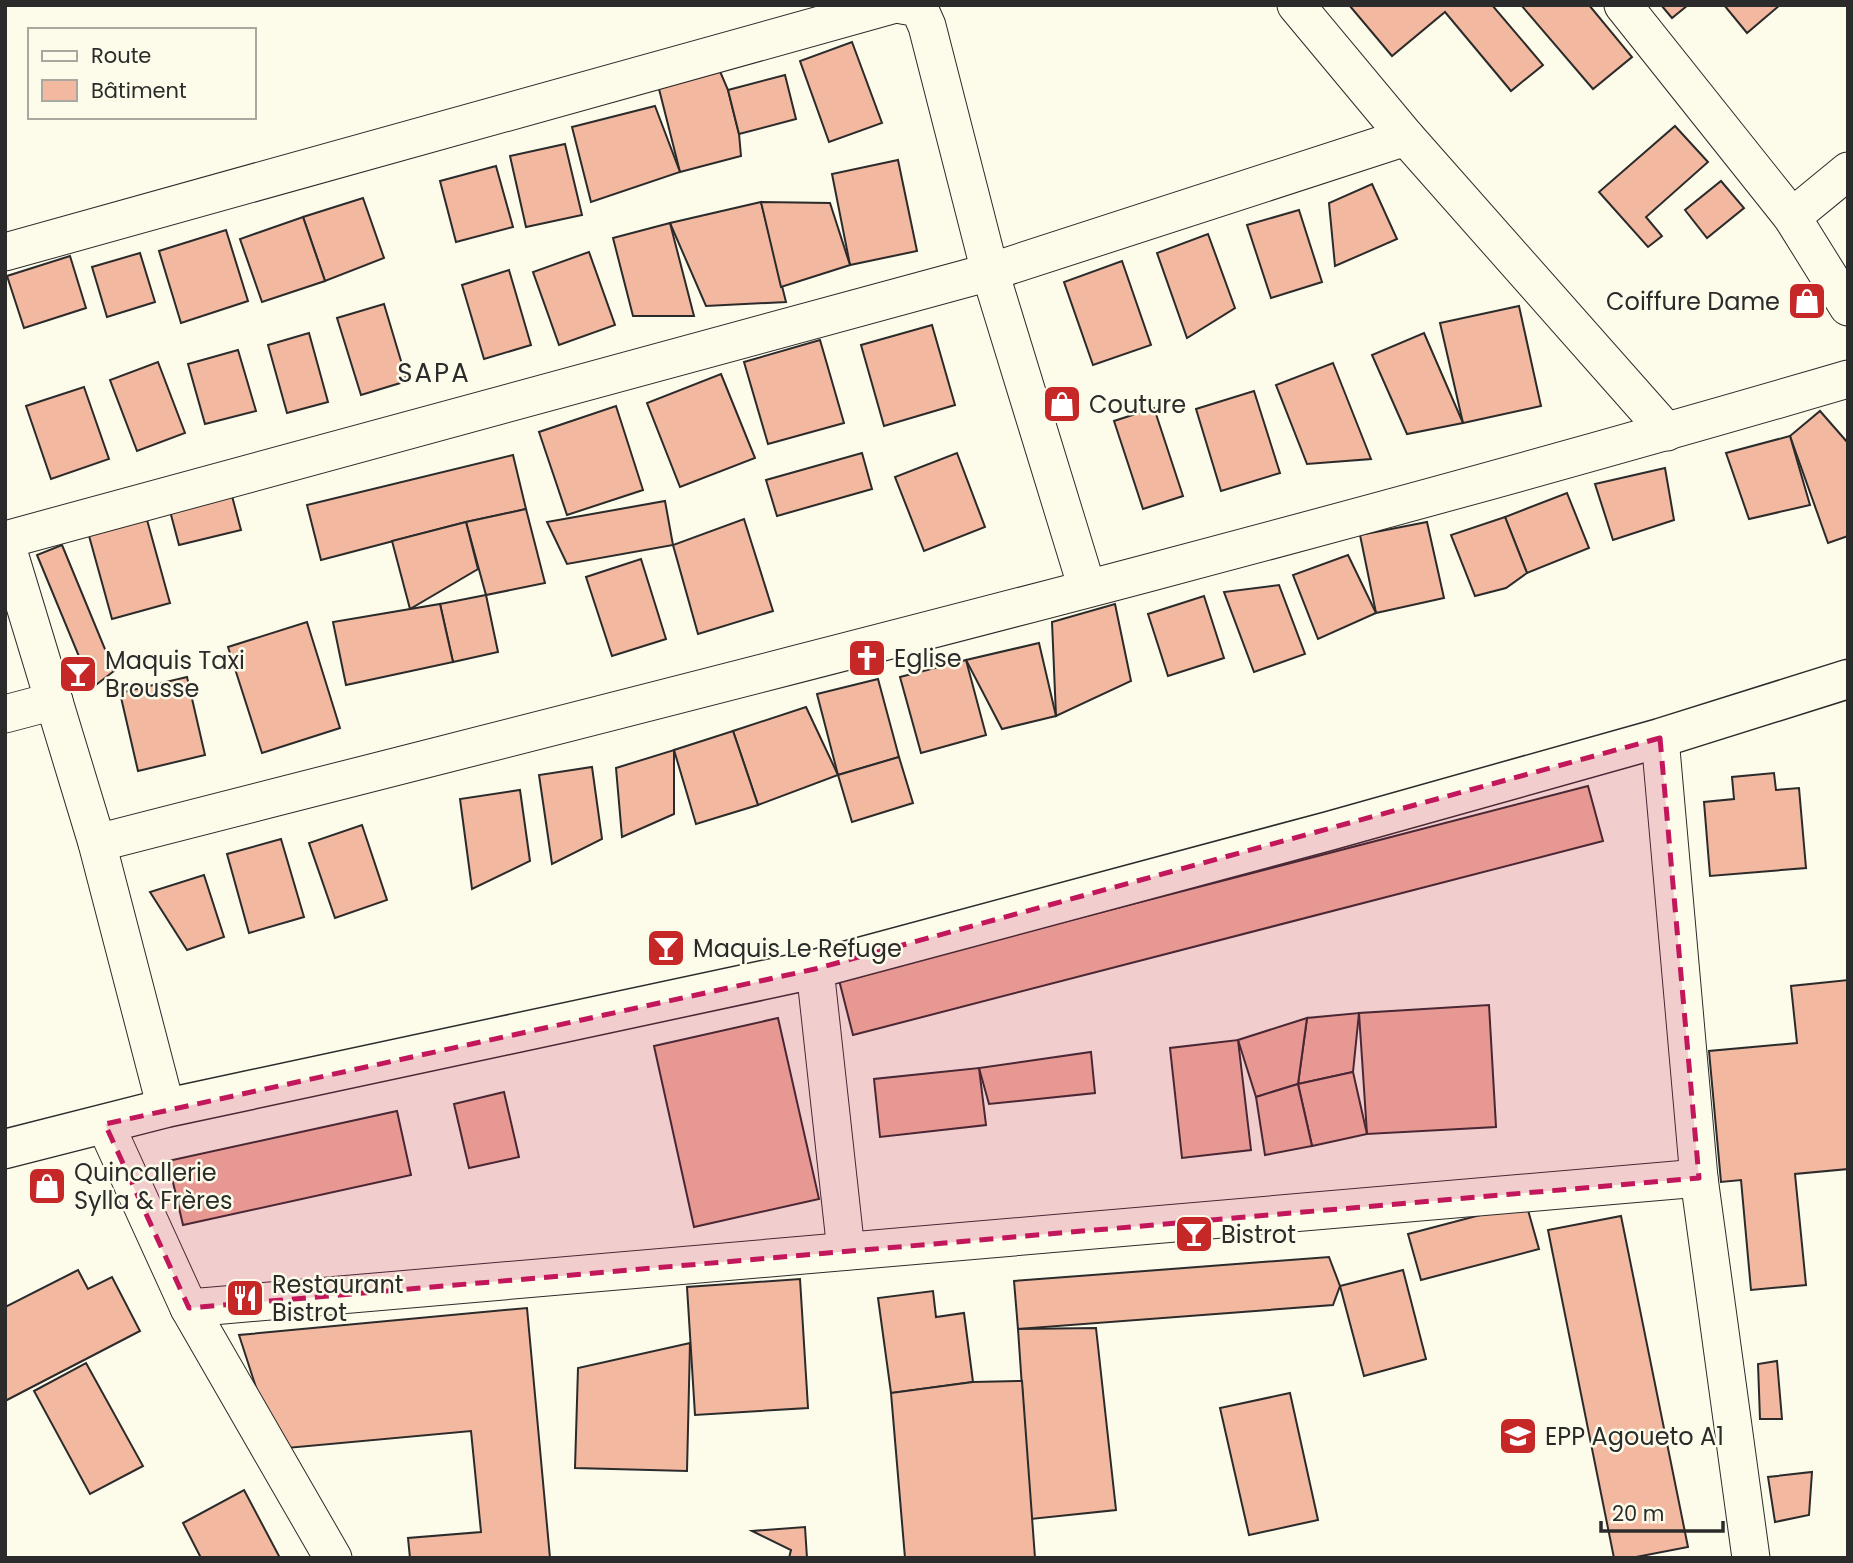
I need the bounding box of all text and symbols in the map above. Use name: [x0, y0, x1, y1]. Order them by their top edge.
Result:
legend: [28, 28, 256, 119]
text: Route: [91, 41, 151, 70]
text: Bâtiment: [91, 76, 187, 105]
shop icon: Coiffure Dame: [1786, 280, 1828, 322]
place label: Coiffure Dame: [1606, 285, 1780, 318]
district label: SAPA: [397, 355, 471, 391]
shop icon: Couture: [1041, 383, 1083, 425]
place label: Couture: [1089, 388, 1186, 421]
church icon: Eglise: [846, 637, 888, 679]
place label: Eglise: [894, 642, 962, 675]
place label: Maquis Taxi Brousse: [105, 644, 245, 705]
bar icon: Maquis Taxi Brousse: [57, 653, 99, 695]
bar icon: Maquis Le Refuge: [645, 927, 687, 969]
place label: Maquis Le Refuge: [693, 932, 902, 965]
place label: Quincallerie Sylla & Frères: [74, 1156, 232, 1217]
shop icon: Quincallerie Sylla & Frères: [26, 1165, 68, 1207]
bar icon: Bistrot: [1173, 1213, 1215, 1255]
place label: Bistrot: [1221, 1218, 1296, 1251]
place label: Restaurant Bistrot: [272, 1268, 404, 1329]
restaurant icon: Restaurant Bistrot: [224, 1277, 266, 1319]
school or university icon: EPP Agoueto A1: [1497, 1415, 1539, 1457]
place label: EPP Agoueto A1: [1545, 1420, 1724, 1453]
scale bar: [1601, 1490, 1724, 1534]
text: 20 m: [1612, 1499, 1665, 1528]

